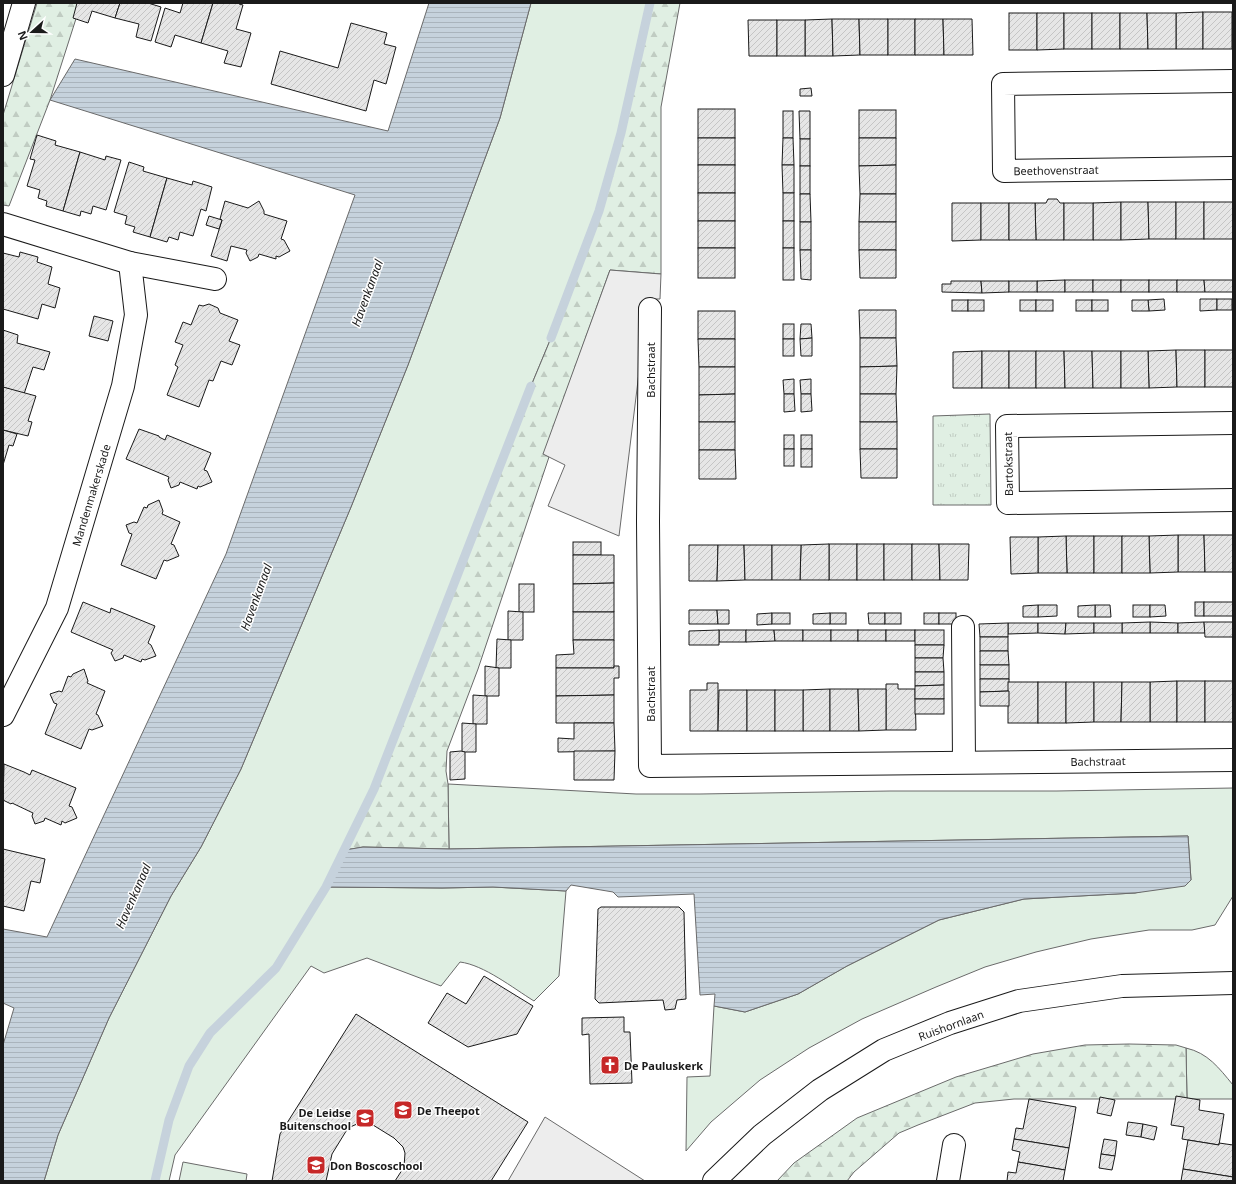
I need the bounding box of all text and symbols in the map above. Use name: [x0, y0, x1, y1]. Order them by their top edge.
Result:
north arrow: [12, 12, 52, 52]
text: N: [14, 29, 31, 43]
street label: Beethovenstraat: [1013, 162, 1099, 178]
water label: Havenkanaal: [347, 256, 387, 329]
street label: Bachstraat: [643, 342, 658, 398]
street label: Bartokstraat: [1000, 432, 1016, 496]
street label: Mandenmakerskade: [68, 442, 114, 548]
water label: Havenkanaal: [236, 560, 276, 633]
street label: Bachstraat: [643, 666, 658, 722]
street label: Bachstraat: [1070, 753, 1126, 769]
water label: Havenkanaal: [111, 860, 155, 931]
street label: Ruishornlaan: [916, 1006, 986, 1044]
church icon: De Pauluskerk: [599, 1054, 621, 1076]
place label: De Pauluskerk: [624, 1058, 703, 1073]
school or university icon: De Theepot: [392, 1099, 414, 1121]
place label: De Theepot: [417, 1103, 480, 1118]
place label: De Leidse Buitenschool: [279, 1105, 351, 1133]
school or university icon: De Leidse Buitenschool: [354, 1107, 376, 1129]
school or university icon: Don Boscoschool: [305, 1154, 327, 1176]
place label: Don Boscoschool: [330, 1158, 423, 1173]

